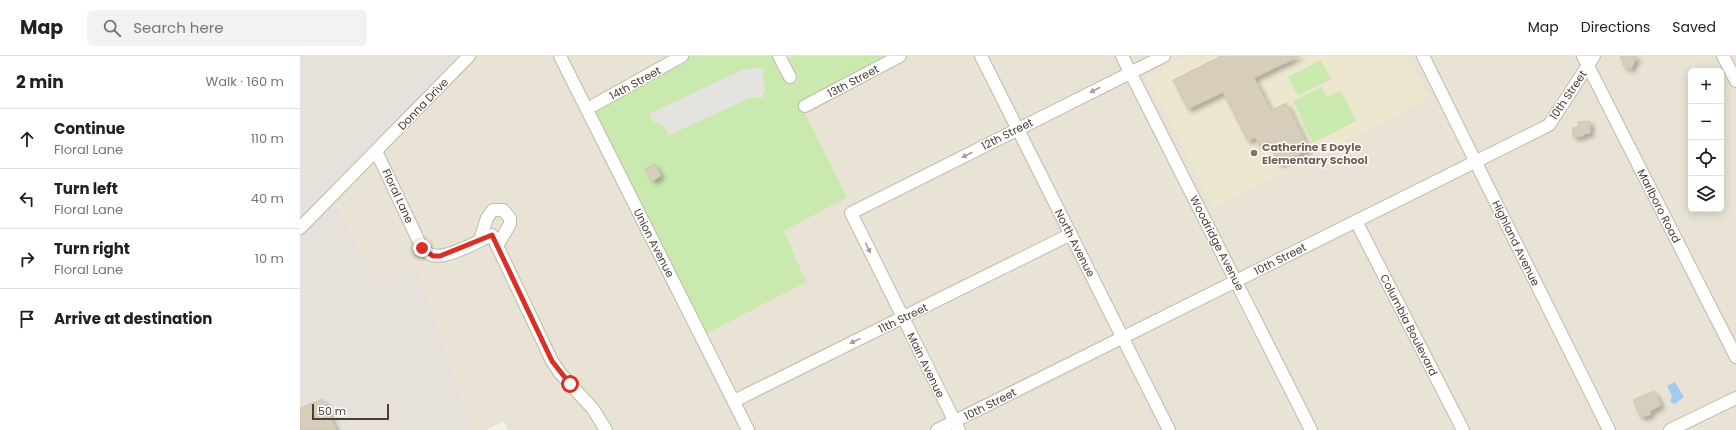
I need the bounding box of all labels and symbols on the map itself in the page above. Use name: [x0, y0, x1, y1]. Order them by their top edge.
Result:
street label: 13th Street: [824, 61, 882, 101]
street label: 14th Street: [606, 62, 664, 104]
street label: 10th Street: [1546, 67, 1590, 123]
street label: Donna Drive: [394, 74, 452, 134]
one-way arrow: [1090, 87, 1101, 93]
street label: 12th Street: [978, 114, 1036, 154]
place label: Catherine E Doyle Elementary School: [1262, 139, 1368, 168]
marker: Catherine E Doyle Elementary School: [1249, 148, 1259, 158]
one-way arrow: [961, 151, 972, 158]
street label: Floral Lane: [378, 166, 418, 226]
street label: Marlboro Road: [1634, 166, 1684, 246]
street label: Woodridge Avenue: [1186, 193, 1248, 294]
street label: Highland Avenue: [1488, 197, 1544, 289]
street label: Union Avenue: [630, 206, 678, 280]
street label: North Avenue: [1051, 206, 1099, 280]
route end: [413, 239, 431, 257]
street label: 10th Street: [1251, 239, 1309, 279]
one-way arrow: [865, 242, 871, 254]
street label: Columbia Boulevard: [1376, 271, 1442, 379]
street label: 11th Street: [876, 299, 930, 337]
street label: Main Avenue: [903, 330, 949, 401]
one-way arrow: [849, 338, 861, 344]
route start: [561, 375, 579, 393]
street label: 10th Street: [961, 384, 1019, 424]
scale bar: [312, 402, 389, 421]

